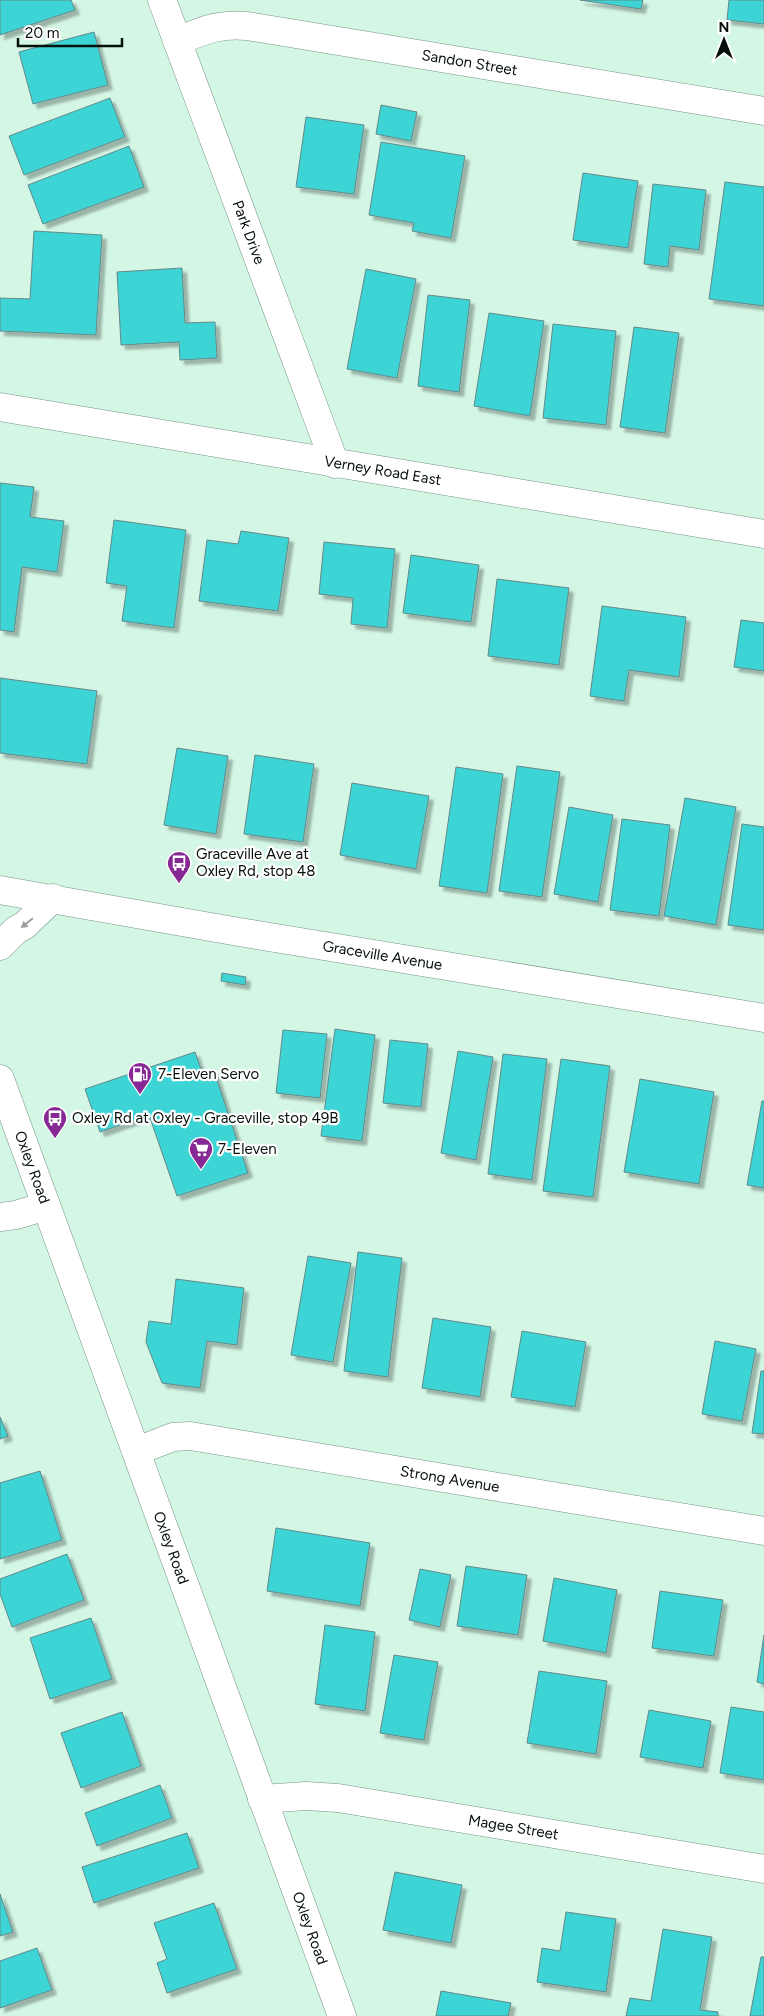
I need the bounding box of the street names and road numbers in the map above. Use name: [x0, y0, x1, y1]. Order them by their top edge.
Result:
street label: Sandon Street: [420, 46, 519, 79]
street label: Park Drive: [229, 198, 269, 267]
street label: Verney Road East: [323, 452, 443, 489]
street label: Graceville Avenue: [321, 937, 444, 974]
street label: Oxley Road: [11, 1128, 54, 1206]
street label: Strong Avenue: [399, 1462, 501, 1496]
street label: Oxley Road: [150, 1509, 193, 1587]
street label: Magee Street: [467, 1811, 560, 1844]
street label: Oxley Road: [288, 1889, 331, 1967]

